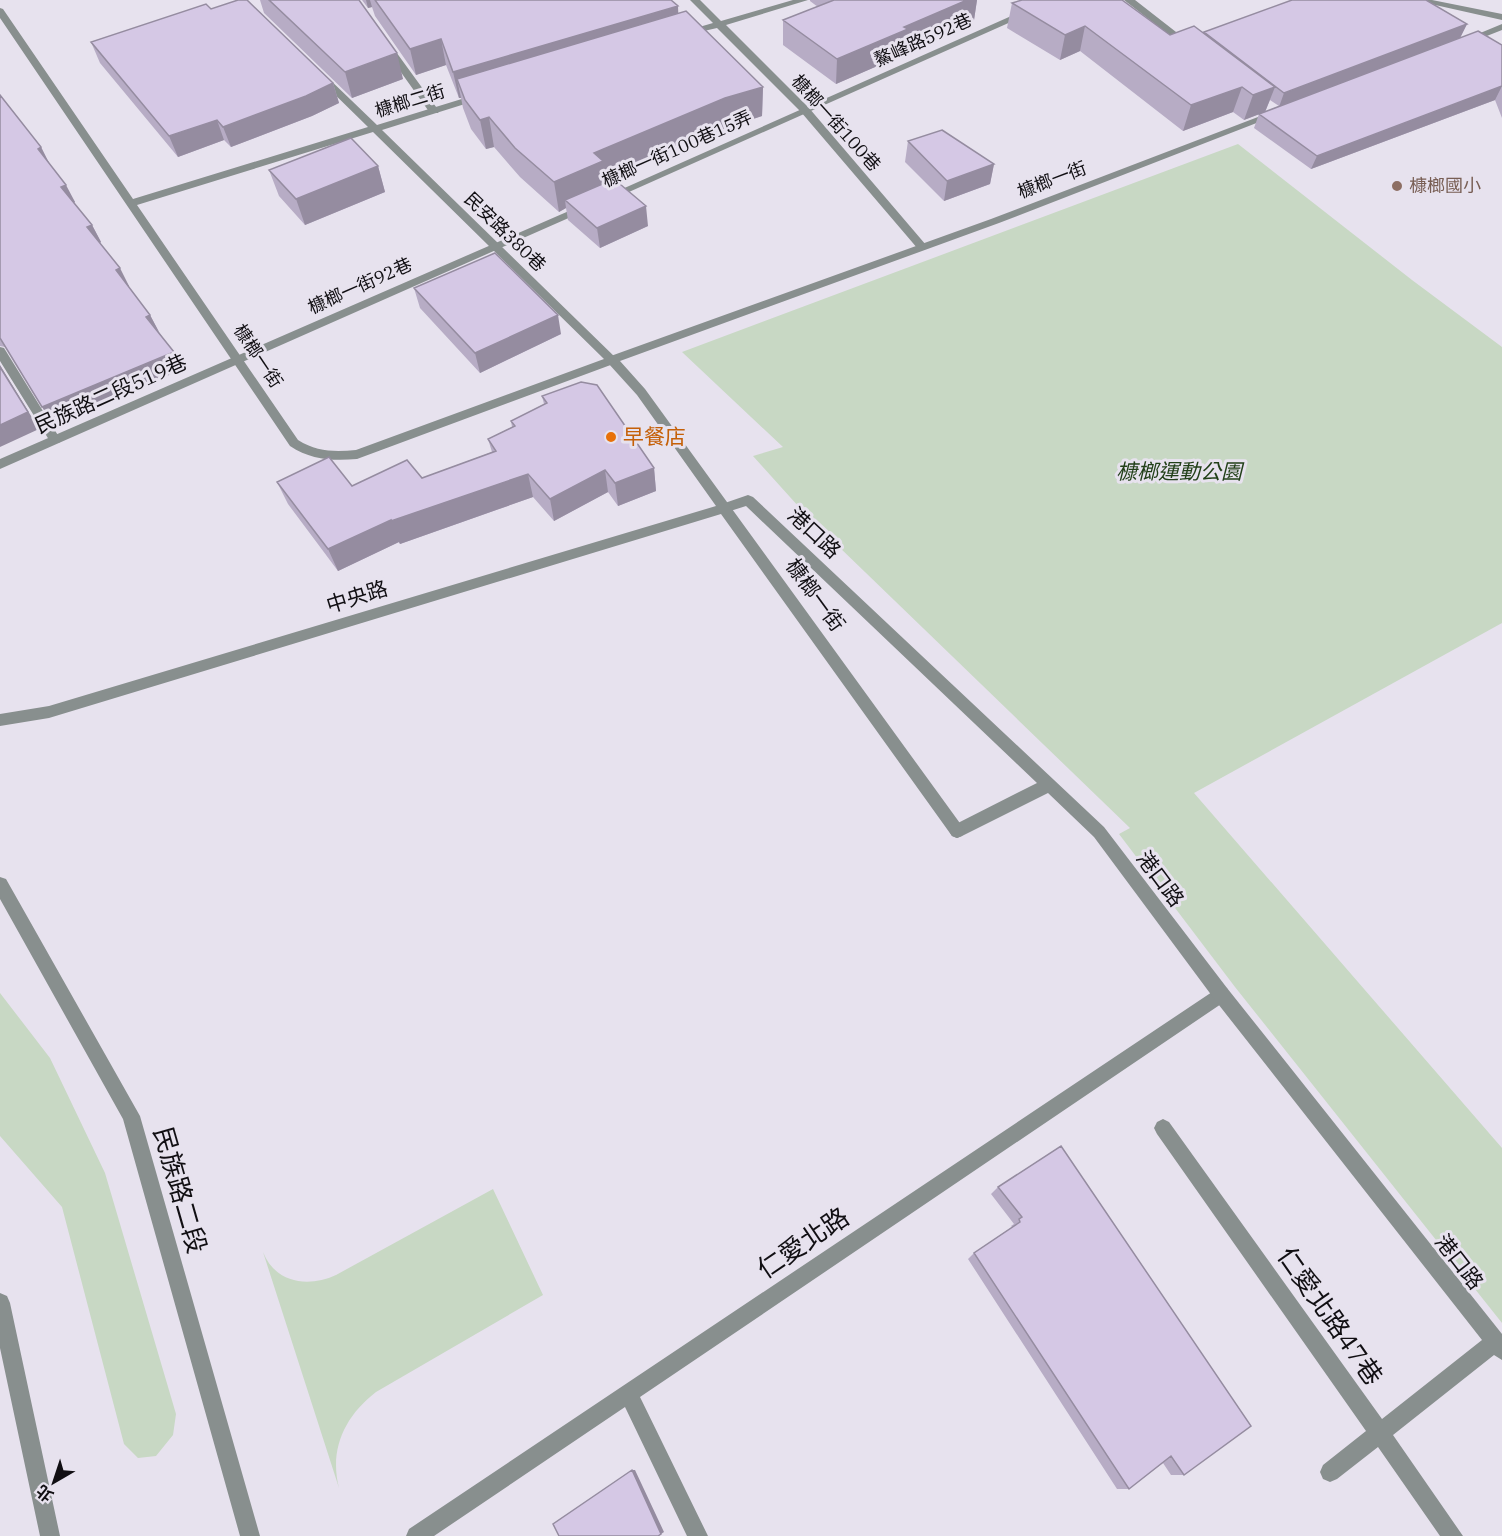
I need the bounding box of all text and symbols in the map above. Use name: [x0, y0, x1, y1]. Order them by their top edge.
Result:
street label: 鰲峰路592巷: [870, 8, 975, 71]
street label: 槺榔一街100巷: [787, 69, 886, 176]
street label: 槺榔二街: [372, 79, 448, 122]
street label: 槺榔一街100巷15弄: [598, 105, 755, 192]
street label: 槺榔一街: [1014, 156, 1090, 203]
place label: 槺榔國小: [1409, 174, 1481, 197]
marker: 槺榔國小: [1390, 179, 1404, 193]
street label: 民安路380巷: [460, 187, 551, 276]
street label: 槺榔一街92巷: [304, 252, 415, 319]
street label: 槺榔一街: [229, 319, 288, 392]
street label: 民族路二段519巷: [30, 347, 191, 439]
place label: 早餐店: [623, 422, 686, 450]
marker: 早餐店: [604, 430, 618, 444]
park label: 槺榔運動公園: [1116, 457, 1245, 485]
street label: 港口路: [782, 501, 847, 564]
street label: 槺榔一街: [780, 552, 852, 637]
street label: 中央路: [322, 573, 391, 619]
street label: 港口路: [1131, 845, 1191, 912]
street label: 民族路二段: [147, 1123, 215, 1257]
street label: 仁愛北路: [750, 1199, 855, 1285]
street label: 港口路: [1429, 1228, 1490, 1295]
street label: 仁愛北路47巷: [1271, 1240, 1391, 1391]
north arrow: [24, 1452, 84, 1512]
text: 北: [32, 1481, 57, 1506]

